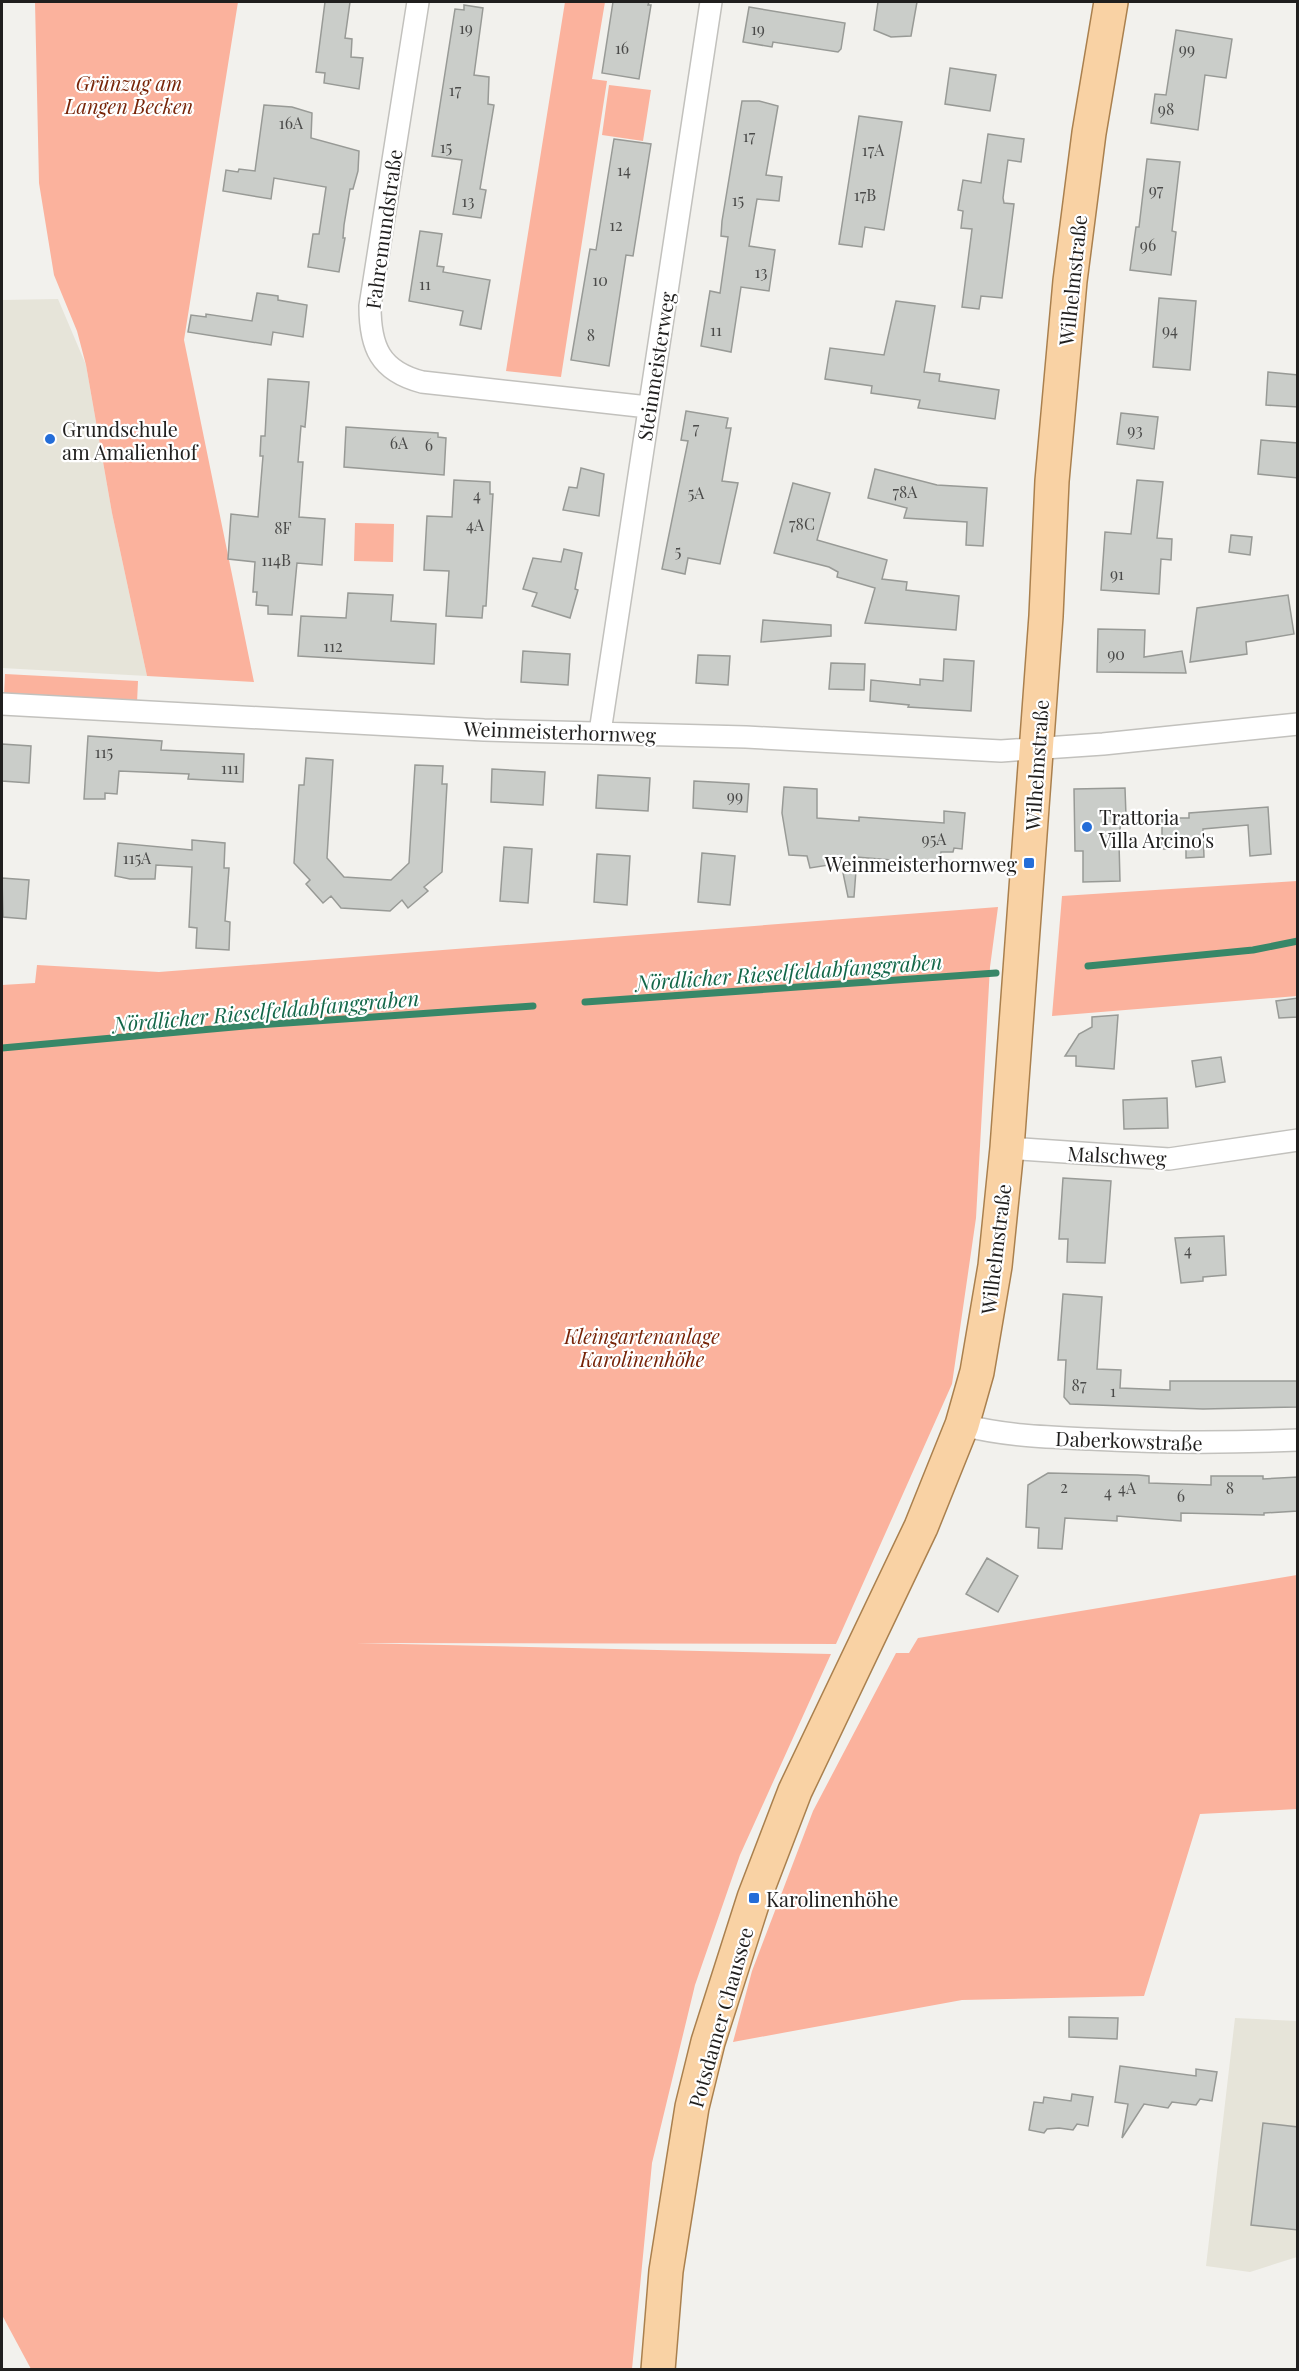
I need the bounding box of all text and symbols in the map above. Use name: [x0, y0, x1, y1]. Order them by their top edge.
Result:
house number: 19: [459, 17, 473, 38]
house number: 19: [751, 18, 765, 39]
house number: 16: [615, 37, 629, 58]
house number: 99: [1179, 38, 1195, 59]
park label: Grünzug am Langen Becken: [64, 69, 193, 119]
house number: 17: [449, 79, 462, 100]
house number: 98: [1158, 98, 1174, 119]
house number: 16A: [279, 112, 304, 133]
house number: 17: [743, 125, 756, 146]
house number: 15: [440, 136, 452, 157]
house number: 17A: [862, 139, 885, 160]
street label: Fahremundstraße: [358, 147, 408, 311]
house number: 14: [617, 159, 631, 180]
house number: 97: [1149, 179, 1164, 200]
house number: 17B: [854, 184, 876, 205]
house number: 15: [732, 189, 744, 210]
house number: 13: [462, 190, 474, 211]
street label: Wilhelmstraße: [1052, 213, 1092, 348]
house number: 12: [609, 214, 623, 235]
house number: 96: [1140, 234, 1156, 255]
house number: 13: [755, 261, 767, 282]
house number: 10: [592, 269, 608, 290]
house number: 11: [419, 273, 431, 294]
street label: Steinmeisterweg: [630, 289, 680, 442]
house number: 11: [710, 319, 722, 340]
house number: 94: [1162, 319, 1178, 340]
house number: 8: [587, 324, 595, 345]
place label: Grundschule am Amalienhof: [62, 415, 199, 465]
house number: 7: [693, 417, 700, 438]
house number: 93: [1127, 419, 1143, 440]
marker: Grundschule am Amalienhof: [43, 432, 57, 446]
house number: 6A: [390, 432, 409, 453]
house number: 6: [425, 434, 433, 455]
house number: 78A: [893, 481, 918, 502]
house number: 5A: [688, 482, 705, 503]
house number: 4: [473, 484, 481, 505]
house number: 78C: [789, 513, 815, 534]
house number: 4A: [466, 514, 485, 535]
house number: 8F: [274, 517, 292, 538]
house number: 5: [675, 540, 681, 561]
house number: 114B: [261, 549, 291, 570]
house number: 91: [1110, 563, 1124, 584]
house number: 112: [323, 635, 343, 656]
house number: 90: [1107, 643, 1125, 664]
street label: Wilhelmstraße: [1018, 699, 1054, 832]
street label: Weinmeisterhornweg: [462, 714, 657, 748]
house number: 115: [95, 741, 113, 762]
house number: 111: [221, 757, 239, 778]
house number: 99: [727, 785, 743, 806]
place label: Trattoria Villa Arcino's: [1098, 803, 1214, 853]
marker: Trattoria Villa Arcino's: [1080, 820, 1094, 834]
house number: 95A: [922, 828, 947, 849]
house number: 115A: [123, 847, 152, 868]
place label: Weinmeisterhornweg: [824, 850, 1017, 877]
marker: Weinmeisterhornweg: [1022, 856, 1036, 870]
water label: Nördlicher Rieselfeldabfanggraben: [633, 946, 943, 996]
water label: Nördlicher Rieselfeldabfanggraben: [110, 983, 420, 1038]
street label: Malschweg: [1067, 1139, 1168, 1171]
street label: Wilhelmstraße: [973, 1182, 1016, 1317]
house number: 4: [1184, 1239, 1192, 1260]
park label: Kleingartenanlage Karolinenhöhe: [563, 1322, 720, 1372]
house number: 87: [1072, 1374, 1087, 1395]
house number: 1: [1110, 1380, 1116, 1401]
street label: Daberkowstraße: [1055, 1424, 1203, 1456]
house number: 2: [1060, 1476, 1068, 1497]
house number: 4A: [1118, 1477, 1137, 1498]
house number: 8: [1226, 1477, 1234, 1498]
house number: 4: [1104, 1481, 1112, 1502]
house number: 6: [1177, 1485, 1185, 1506]
place label: Karolinenhöhe: [766, 1885, 898, 1912]
marker: Karolinenhöhe: [747, 1891, 761, 1905]
street label: Potsdamer Chaussee: [681, 1924, 759, 2110]

